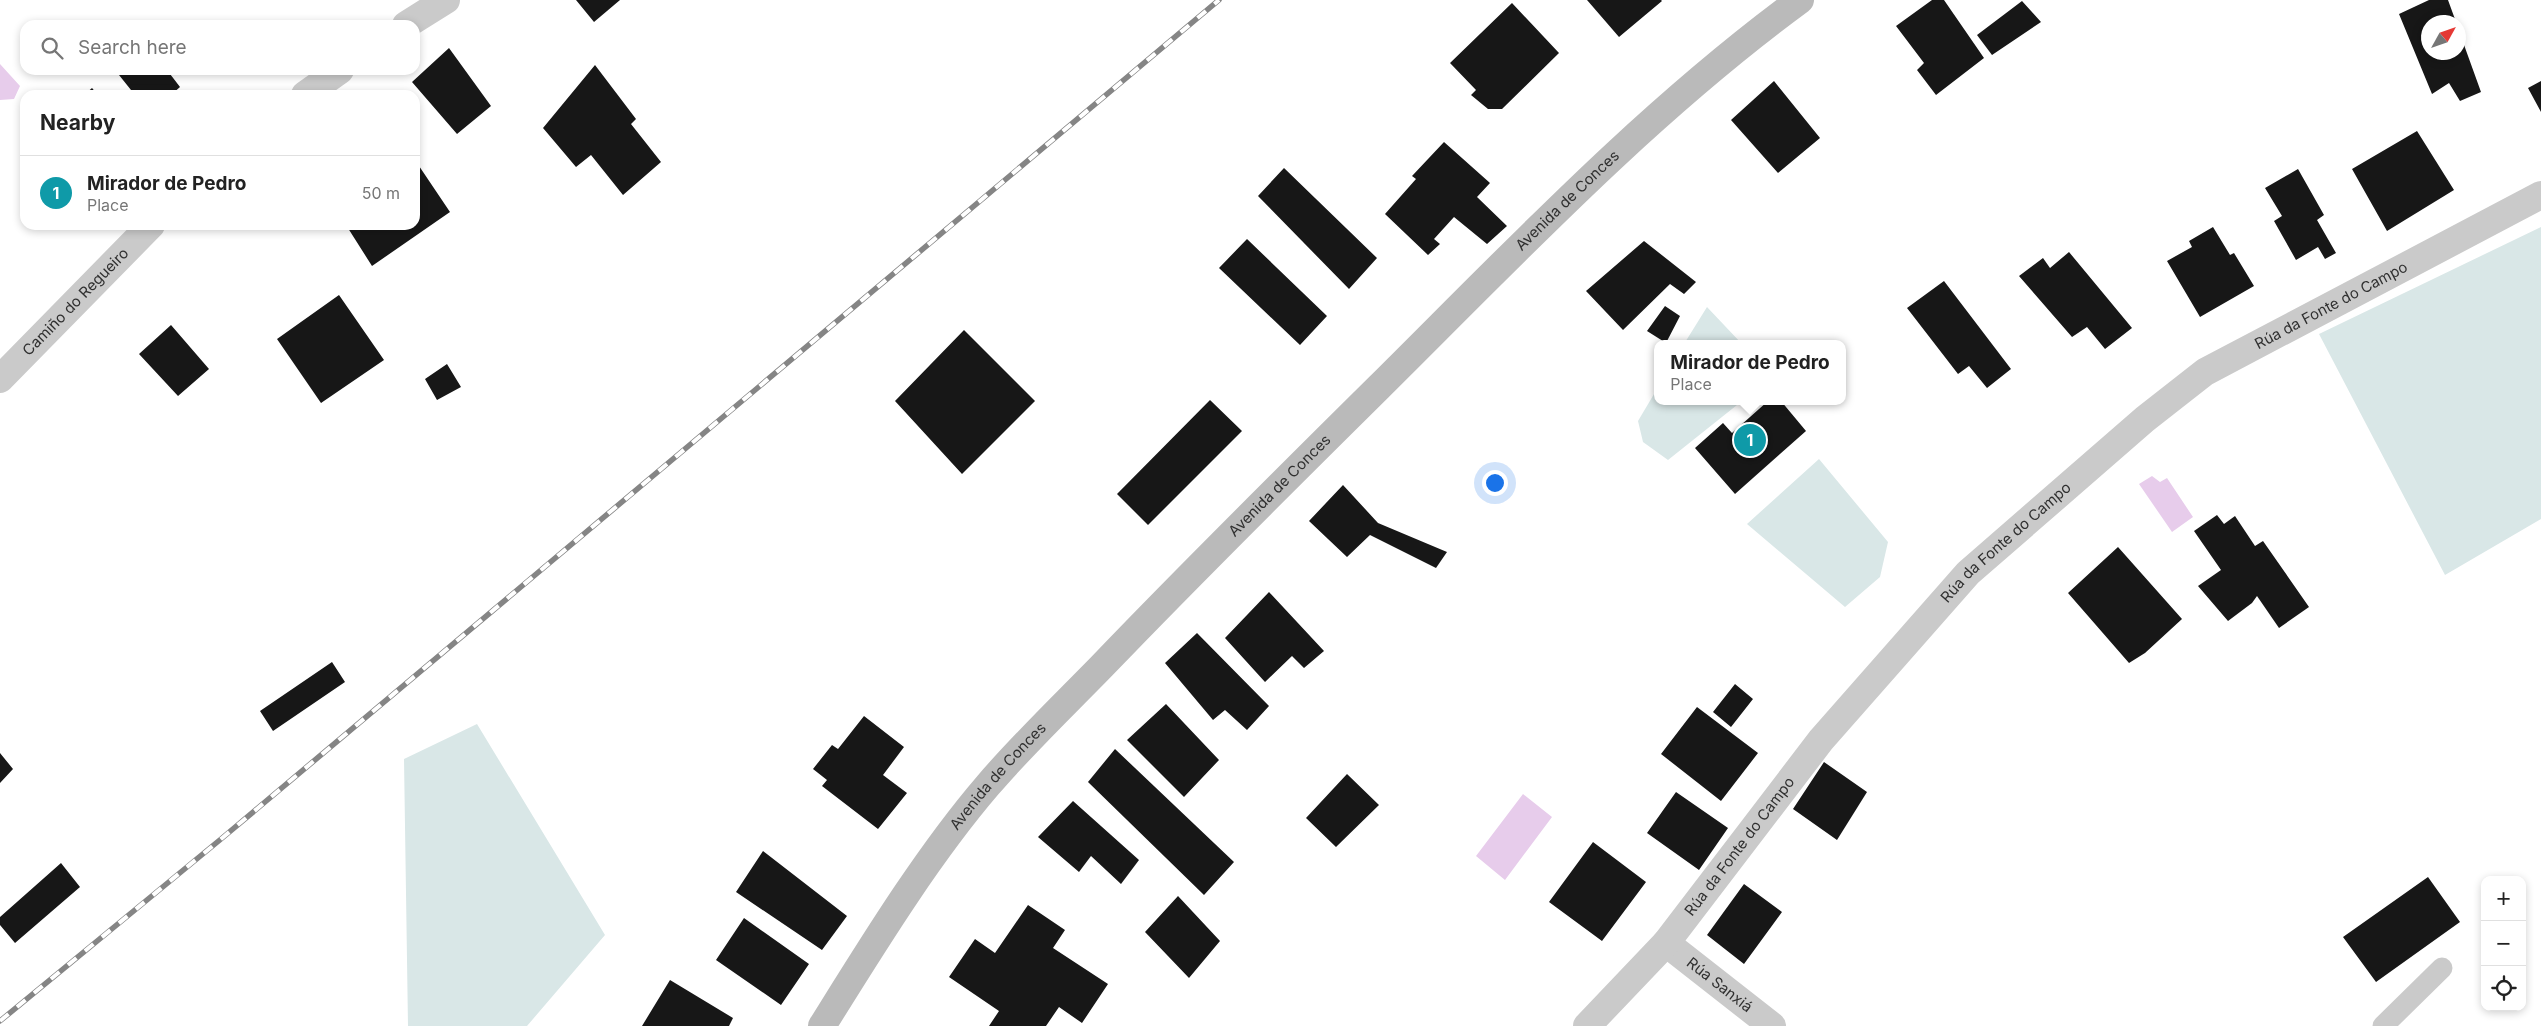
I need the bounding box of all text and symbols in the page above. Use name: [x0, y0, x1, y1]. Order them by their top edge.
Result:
north arrow: [2421, 15, 2466, 60]
search box: [20, 20, 420, 75]
icon: search: [38, 34, 66, 62]
text: Search here: [78, 36, 187, 59]
text: Nearby: [40, 110, 115, 135]
street label: Avenida de Conces: [1511, 146, 1623, 254]
text: Mirador de Pedro: [87, 172, 246, 195]
text: 1: [53, 183, 59, 203]
text: 50 m: [362, 183, 400, 203]
text: Place: [87, 195, 129, 215]
street label: Camiño do Regueiro: [18, 244, 132, 360]
street label: Rúa da Fonte do Campo: [2251, 257, 2411, 353]
popup: [1654, 340, 1846, 405]
text: Mirador de Pedro: [1670, 351, 1830, 374]
text: Place: [1670, 374, 1712, 394]
pin: 1: [1734, 421, 1766, 459]
street label: Avenida de Conces: [1224, 430, 1335, 540]
your location: [1482, 470, 1508, 496]
street label: Rúa da Fonte do Campo: [1936, 478, 2075, 606]
street label: Avenida de Conces: [945, 718, 1050, 833]
street label: Rúa da Fonte do Campo: [1680, 773, 1798, 920]
map controls: [2481, 876, 2526, 1011]
button: +: [2481, 876, 2526, 921]
button: −: [2481, 921, 2526, 966]
street label: Rúa Sanxiá: [1683, 953, 1757, 1016]
button: locate: [2481, 966, 2526, 1011]

